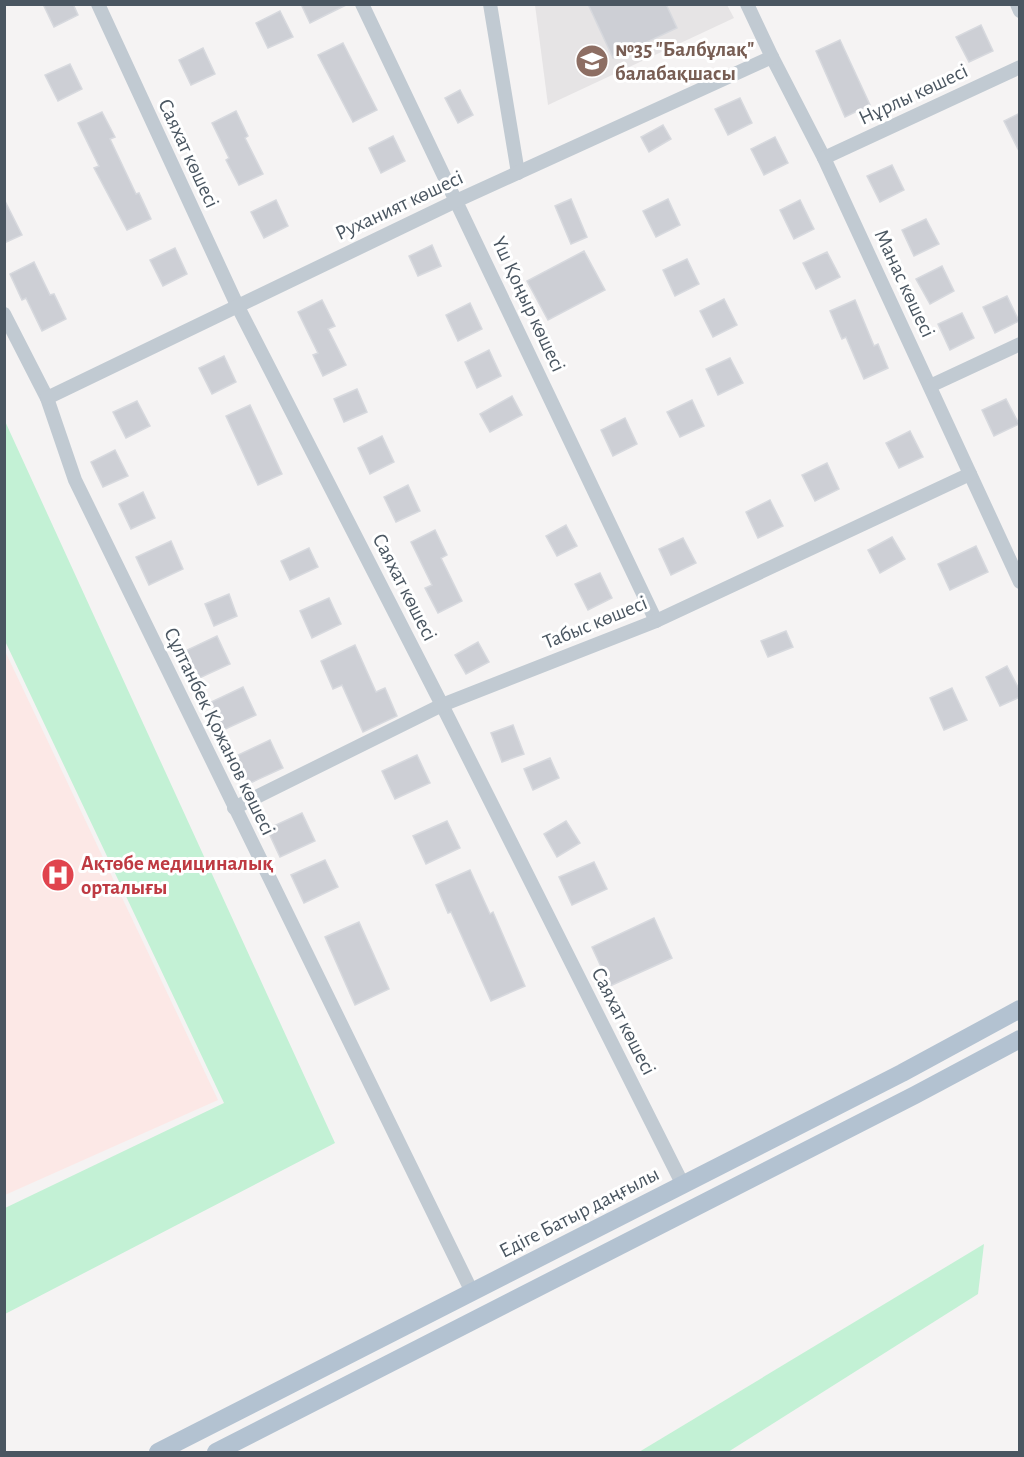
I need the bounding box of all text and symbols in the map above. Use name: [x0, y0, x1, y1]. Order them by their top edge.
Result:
place label: №35 "Балбұлақ" балабақшасы: [615, 39, 755, 84]
school or university icon: №35 "Балбұлақ" балабақшасы: [574, 43, 610, 79]
street label: Нұрлы көшесі: [855, 60, 971, 129]
street label: Саяхат көшесі: [154, 95, 223, 211]
street label: Руханият көшесі: [332, 167, 466, 244]
street label: Манас көшесі: [870, 226, 939, 340]
street label: Үш Қоңыр көшесі: [488, 233, 569, 375]
street label: Саяхат көшесі: [369, 530, 441, 644]
street label: Табыс көшесі: [540, 592, 650, 653]
street label: Сұлтанбек Қожанов көшесі: [160, 624, 279, 839]
place label: Ақтөбе медициналық орталығы: [81, 853, 273, 898]
hospital icon: Ақтөбе медициналық орталығы: [40, 857, 76, 893]
street label: Саяхат көшесі: [588, 964, 660, 1078]
street label: Едіге Батыр даңғылы: [496, 1163, 663, 1262]

